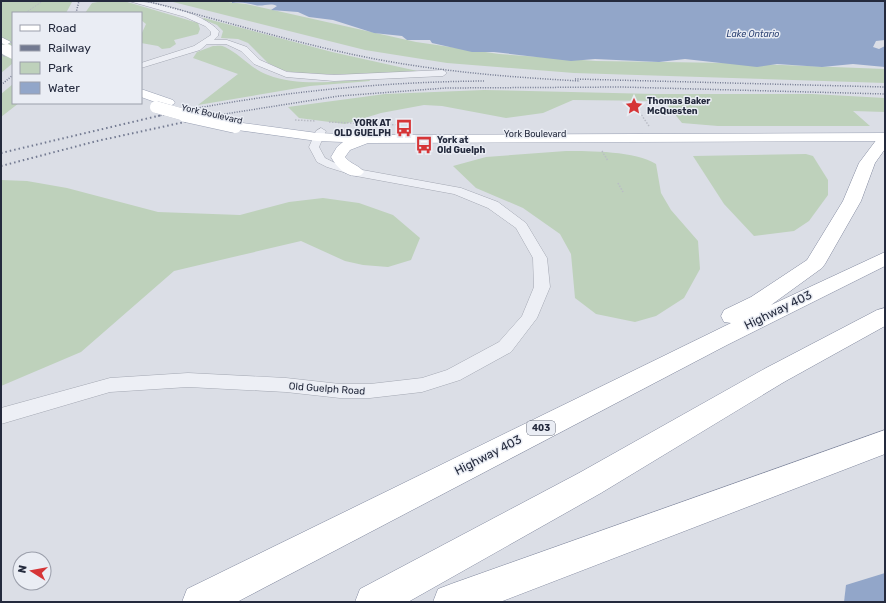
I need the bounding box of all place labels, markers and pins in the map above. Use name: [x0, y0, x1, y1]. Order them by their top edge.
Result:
place icon: Thomas Baker McQuesten: [624, 96, 644, 116]
place label: Thomas Baker McQuesten: [647, 96, 710, 116]
place label: YORK AT OLD GUELPH: [334, 118, 391, 138]
bus stop icon: YORK AT OLD GUELPH: [394, 118, 414, 138]
bus stop icon: York at Old Guelph: [414, 135, 434, 155]
place label: York at Old Guelph: [437, 135, 485, 155]

